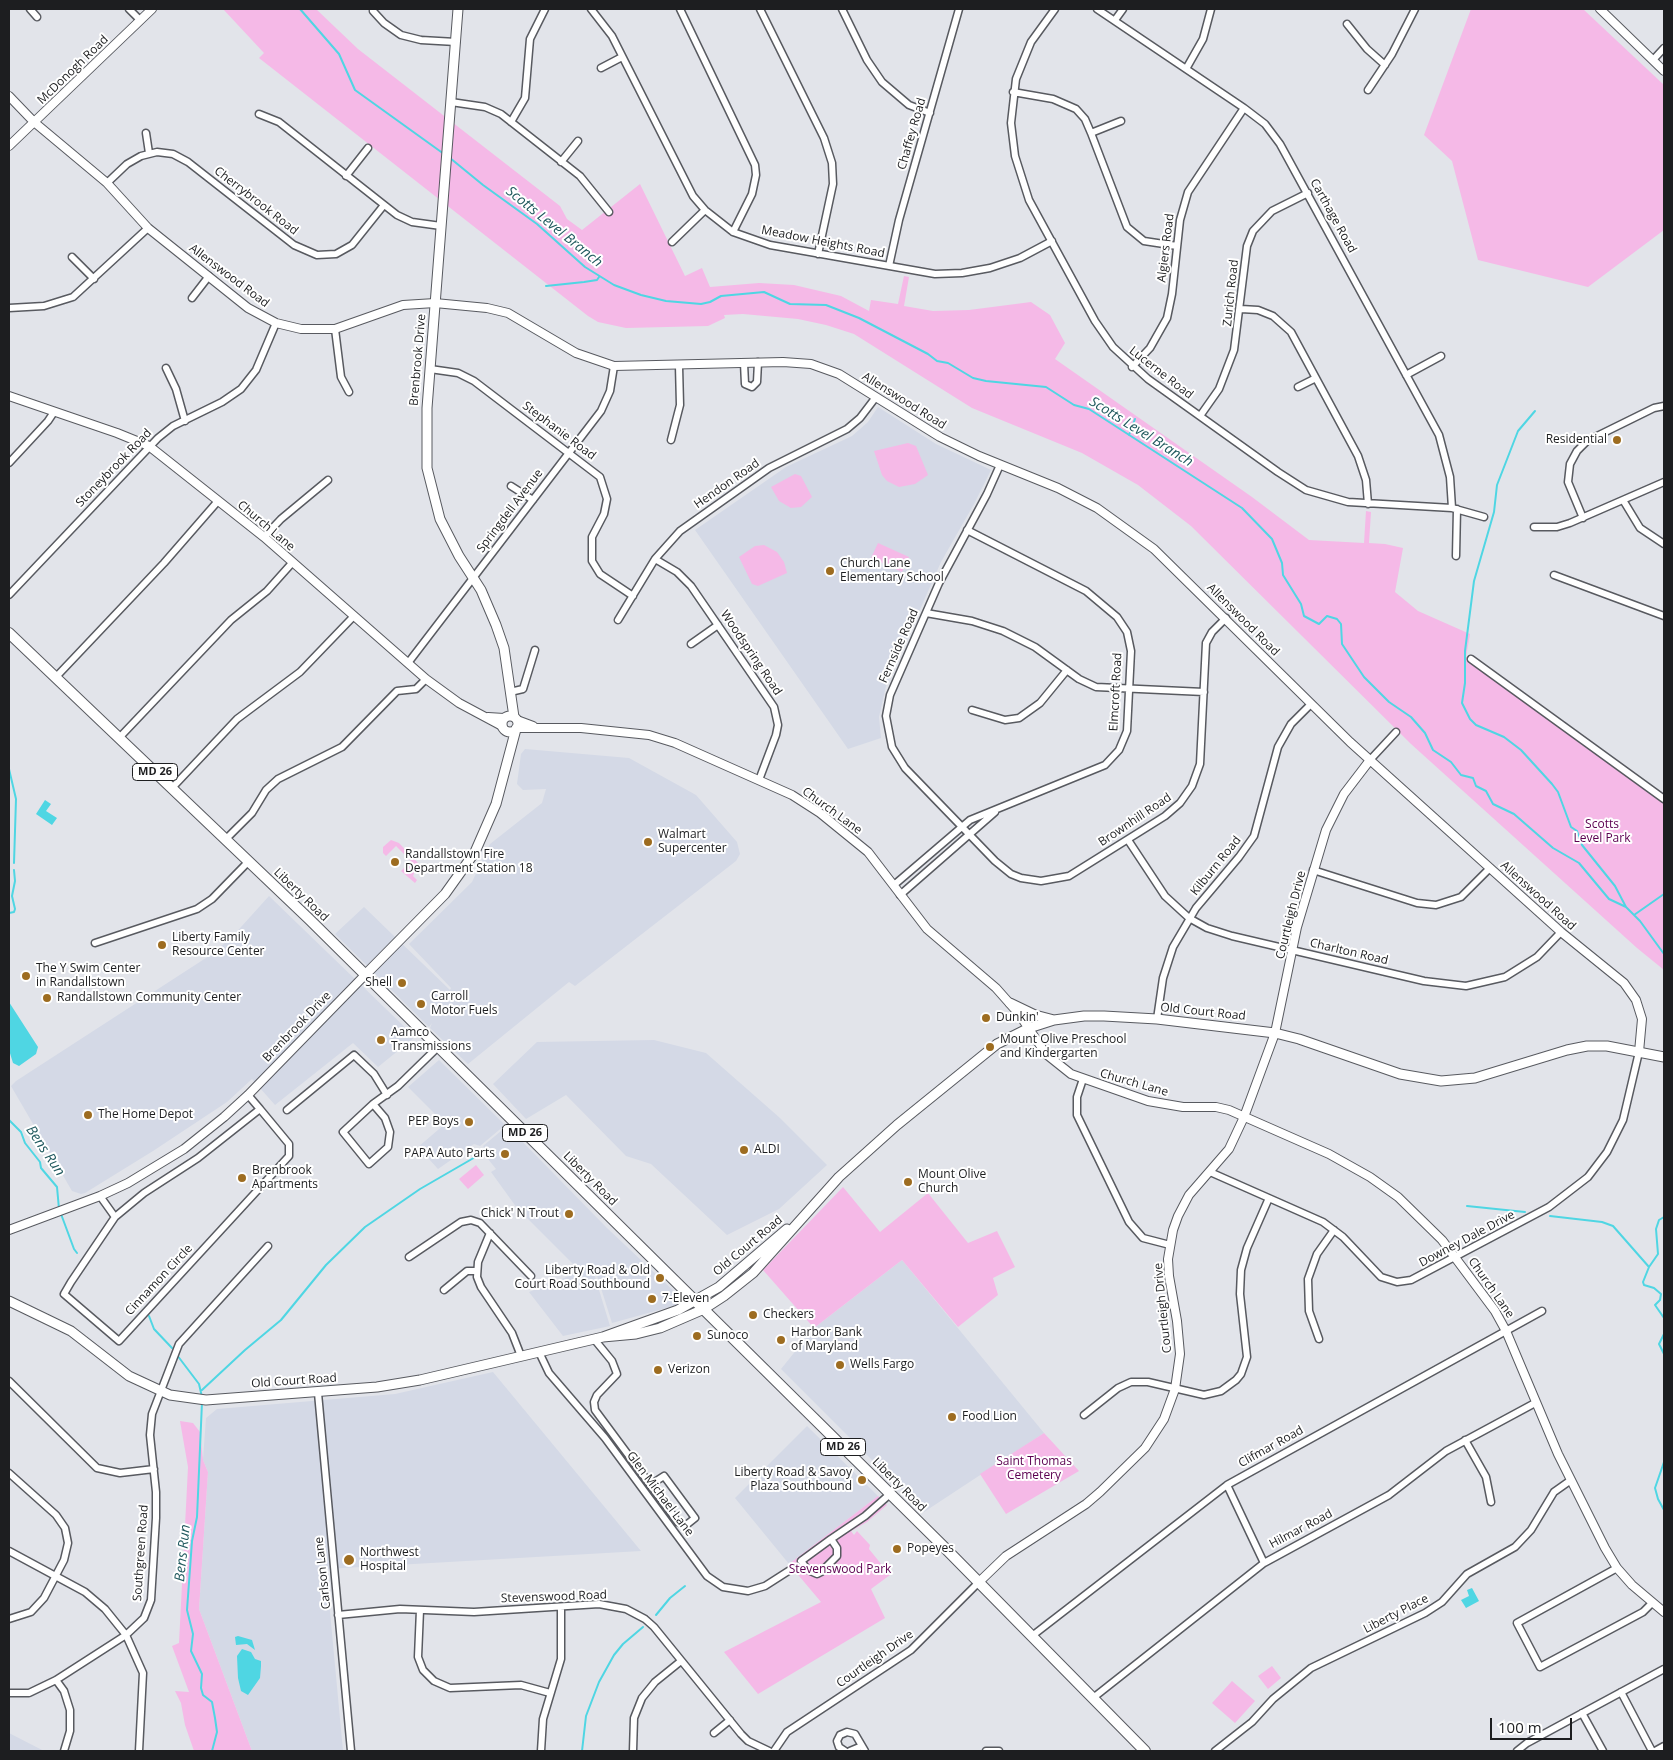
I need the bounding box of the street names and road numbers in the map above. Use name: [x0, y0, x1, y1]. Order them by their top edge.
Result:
street label: McDonogh Road: [35, 33, 111, 107]
street label: Chaffey Road: [895, 96, 929, 172]
street label: Cherrybrook Road: [211, 164, 301, 238]
street label: Carthage Road: [1307, 176, 1359, 256]
street label: Algiers Road: [1155, 213, 1177, 283]
street label: Meadow Heights Road: [760, 223, 886, 261]
street label: Allenswood Road: [186, 241, 272, 311]
street label: Zurich Road: [1220, 259, 1242, 327]
street label: Brenbrook Drive: [407, 313, 429, 407]
street label: Lucerne Road: [1126, 344, 1196, 402]
street label: Allenswood Road: [859, 369, 949, 433]
street label: Stephanie Road: [520, 399, 598, 463]
street label: Stoneybrook Road: [73, 426, 155, 510]
street label: Hendon Road: [691, 456, 763, 512]
street label: Springdell Avenue: [474, 466, 546, 556]
street label: Church Lane: [234, 498, 298, 554]
street label: Allenswood Road: [1204, 581, 1282, 659]
street label: Fernside Road: [876, 607, 922, 685]
street label: Woodspring Road: [717, 608, 785, 698]
street label: Elmcroft Road: [1107, 652, 1125, 732]
road number: MD 26: [132, 764, 178, 780]
street label: Church Lane: [799, 784, 865, 838]
street label: Brownhill Road: [1096, 790, 1174, 850]
street label: Kilburn Road: [1188, 833, 1244, 899]
street label: Allenswood Road: [1497, 858, 1579, 934]
street label: Liberty Road: [271, 865, 331, 925]
street label: Courtleigh Drive: [1273, 869, 1309, 961]
street label: Charlton Road: [1308, 936, 1390, 968]
street label: Brenbrook Drive: [260, 989, 334, 1065]
street label: Old Court Road: [1160, 1000, 1246, 1024]
street label: Church Lane: [1098, 1066, 1170, 1100]
road number: MD 26: [502, 1124, 548, 1142]
street label: Liberty Road: [560, 1149, 620, 1209]
street label: Downey Dale Drive: [1417, 1208, 1517, 1270]
street label: Old Court Road: [710, 1213, 786, 1279]
street label: Cinnamon Circle: [122, 1242, 196, 1318]
street label: Church Lane: [1465, 1255, 1517, 1321]
street label: Courtleigh Drive: [1151, 1262, 1175, 1354]
street label: Old Court Road: [251, 1371, 337, 1391]
street label: Clifmar Road: [1236, 1423, 1306, 1471]
road number: MD 26: [820, 1438, 866, 1455]
street label: Glen Michael Lane: [623, 1449, 697, 1539]
street label: Liberty Road: [869, 1455, 929, 1515]
street label: Southgreen Road: [130, 1504, 152, 1602]
street label: Hilmar Road: [1267, 1506, 1335, 1552]
street label: Carlson Lane: [312, 1536, 334, 1610]
street label: Stevenswood Road: [501, 1588, 607, 1606]
street label: Liberty Place: [1361, 1591, 1431, 1637]
street label: Courtleigh Drive: [834, 1627, 916, 1691]

